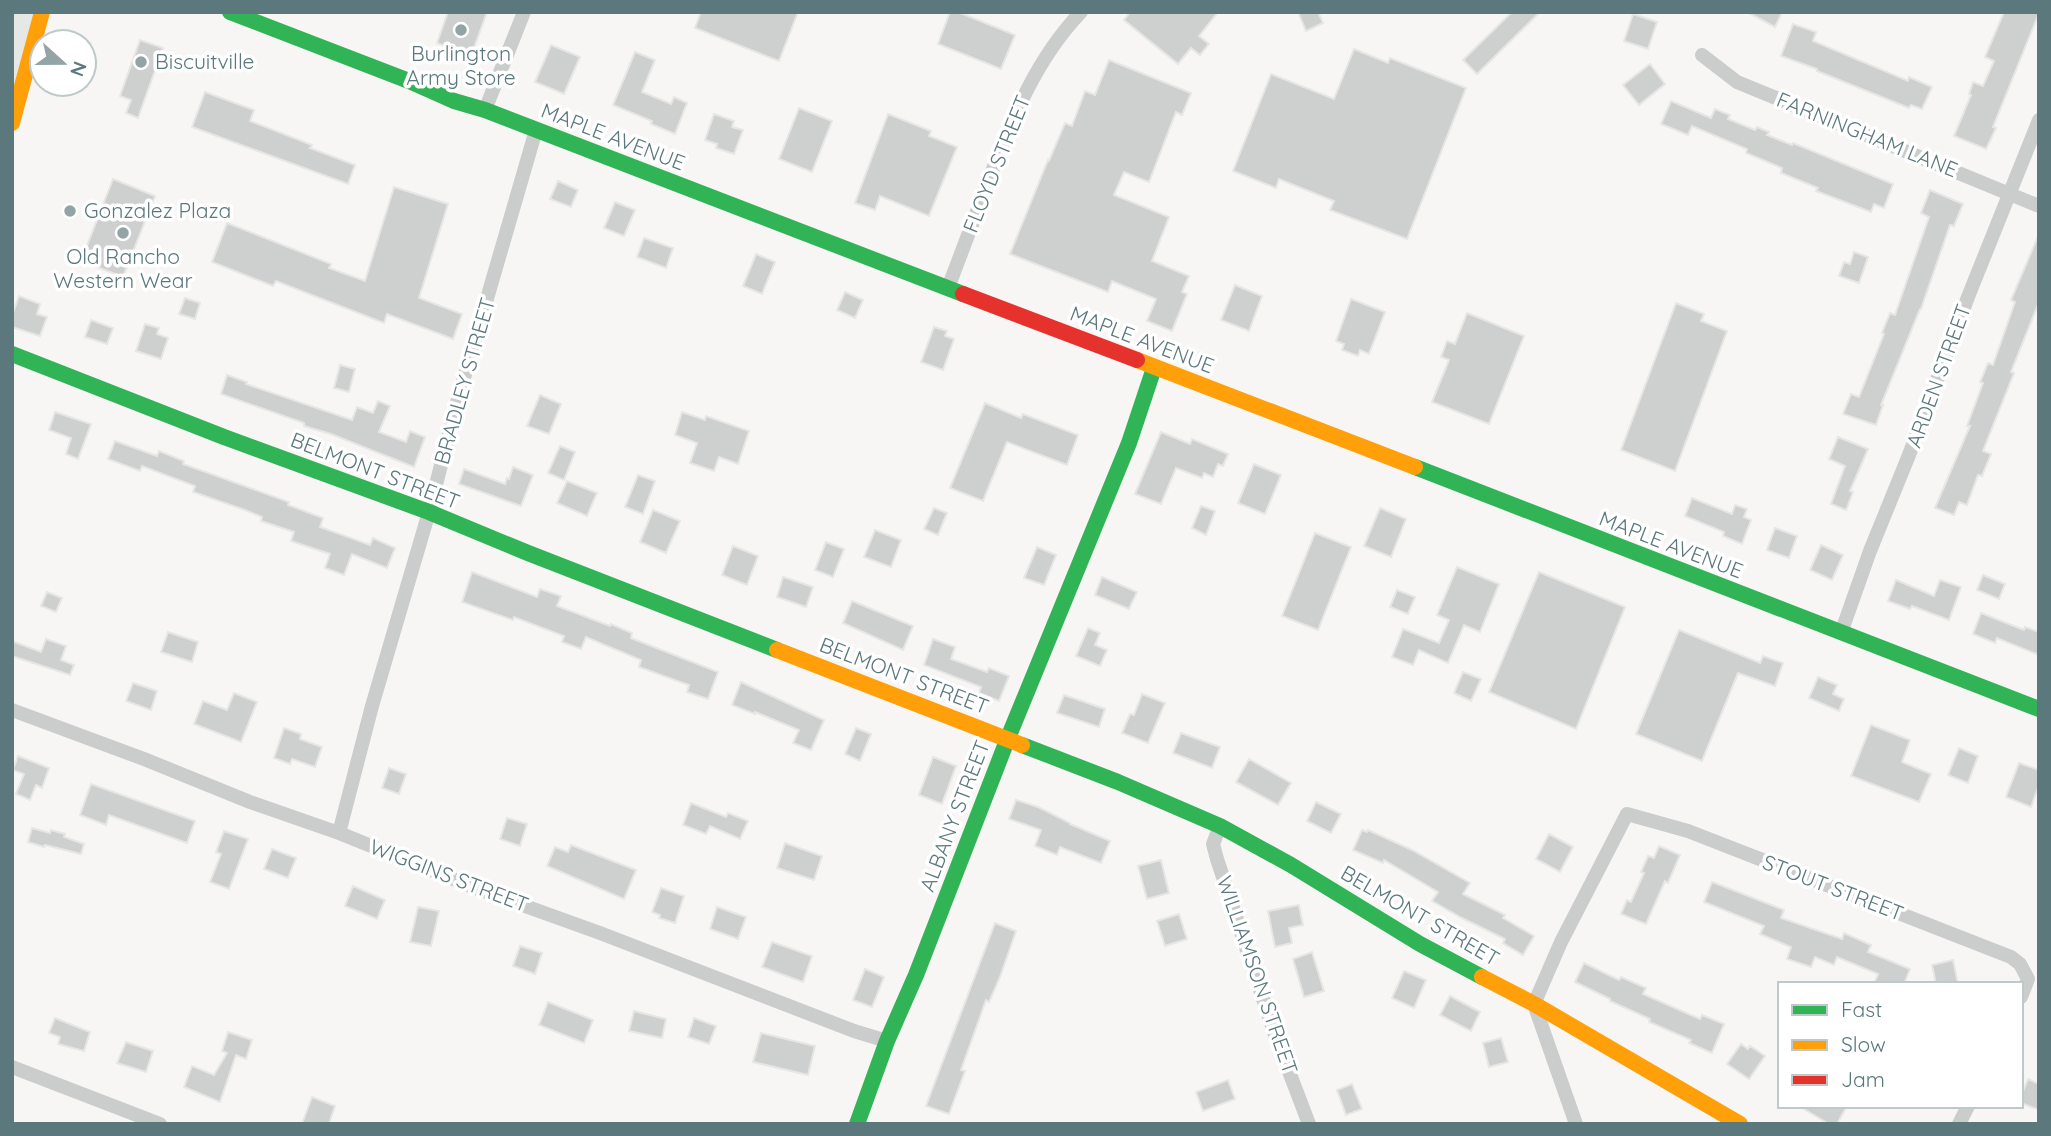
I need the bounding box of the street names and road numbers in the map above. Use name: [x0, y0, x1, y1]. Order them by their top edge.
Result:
street label: FARNINGHAM LANE: [1773, 86, 1962, 182]
street label: FLOYD STREET: [957, 91, 1035, 236]
street label: MAPLE AVENUE: [538, 97, 689, 175]
street label: BRADLEY STREET: [428, 294, 500, 467]
street label: MAPLE AVENUE: [1067, 300, 1218, 378]
street label: ARDEN STREET: [1900, 300, 1976, 451]
street label: BELMONT STREET: [287, 426, 464, 514]
street label: MAPLE AVENUE: [1596, 505, 1747, 583]
street label: BELMONT STREET: [816, 631, 993, 719]
street label: ALBANY STREET: [913, 736, 995, 895]
street label: WIGGINS STREET: [366, 833, 532, 917]
street label: STOUT STREET: [1759, 848, 1907, 926]
street label: BELMONT STREET: [1336, 859, 1505, 971]
street label: WILLIAMSON STREET: [1212, 872, 1304, 1077]

